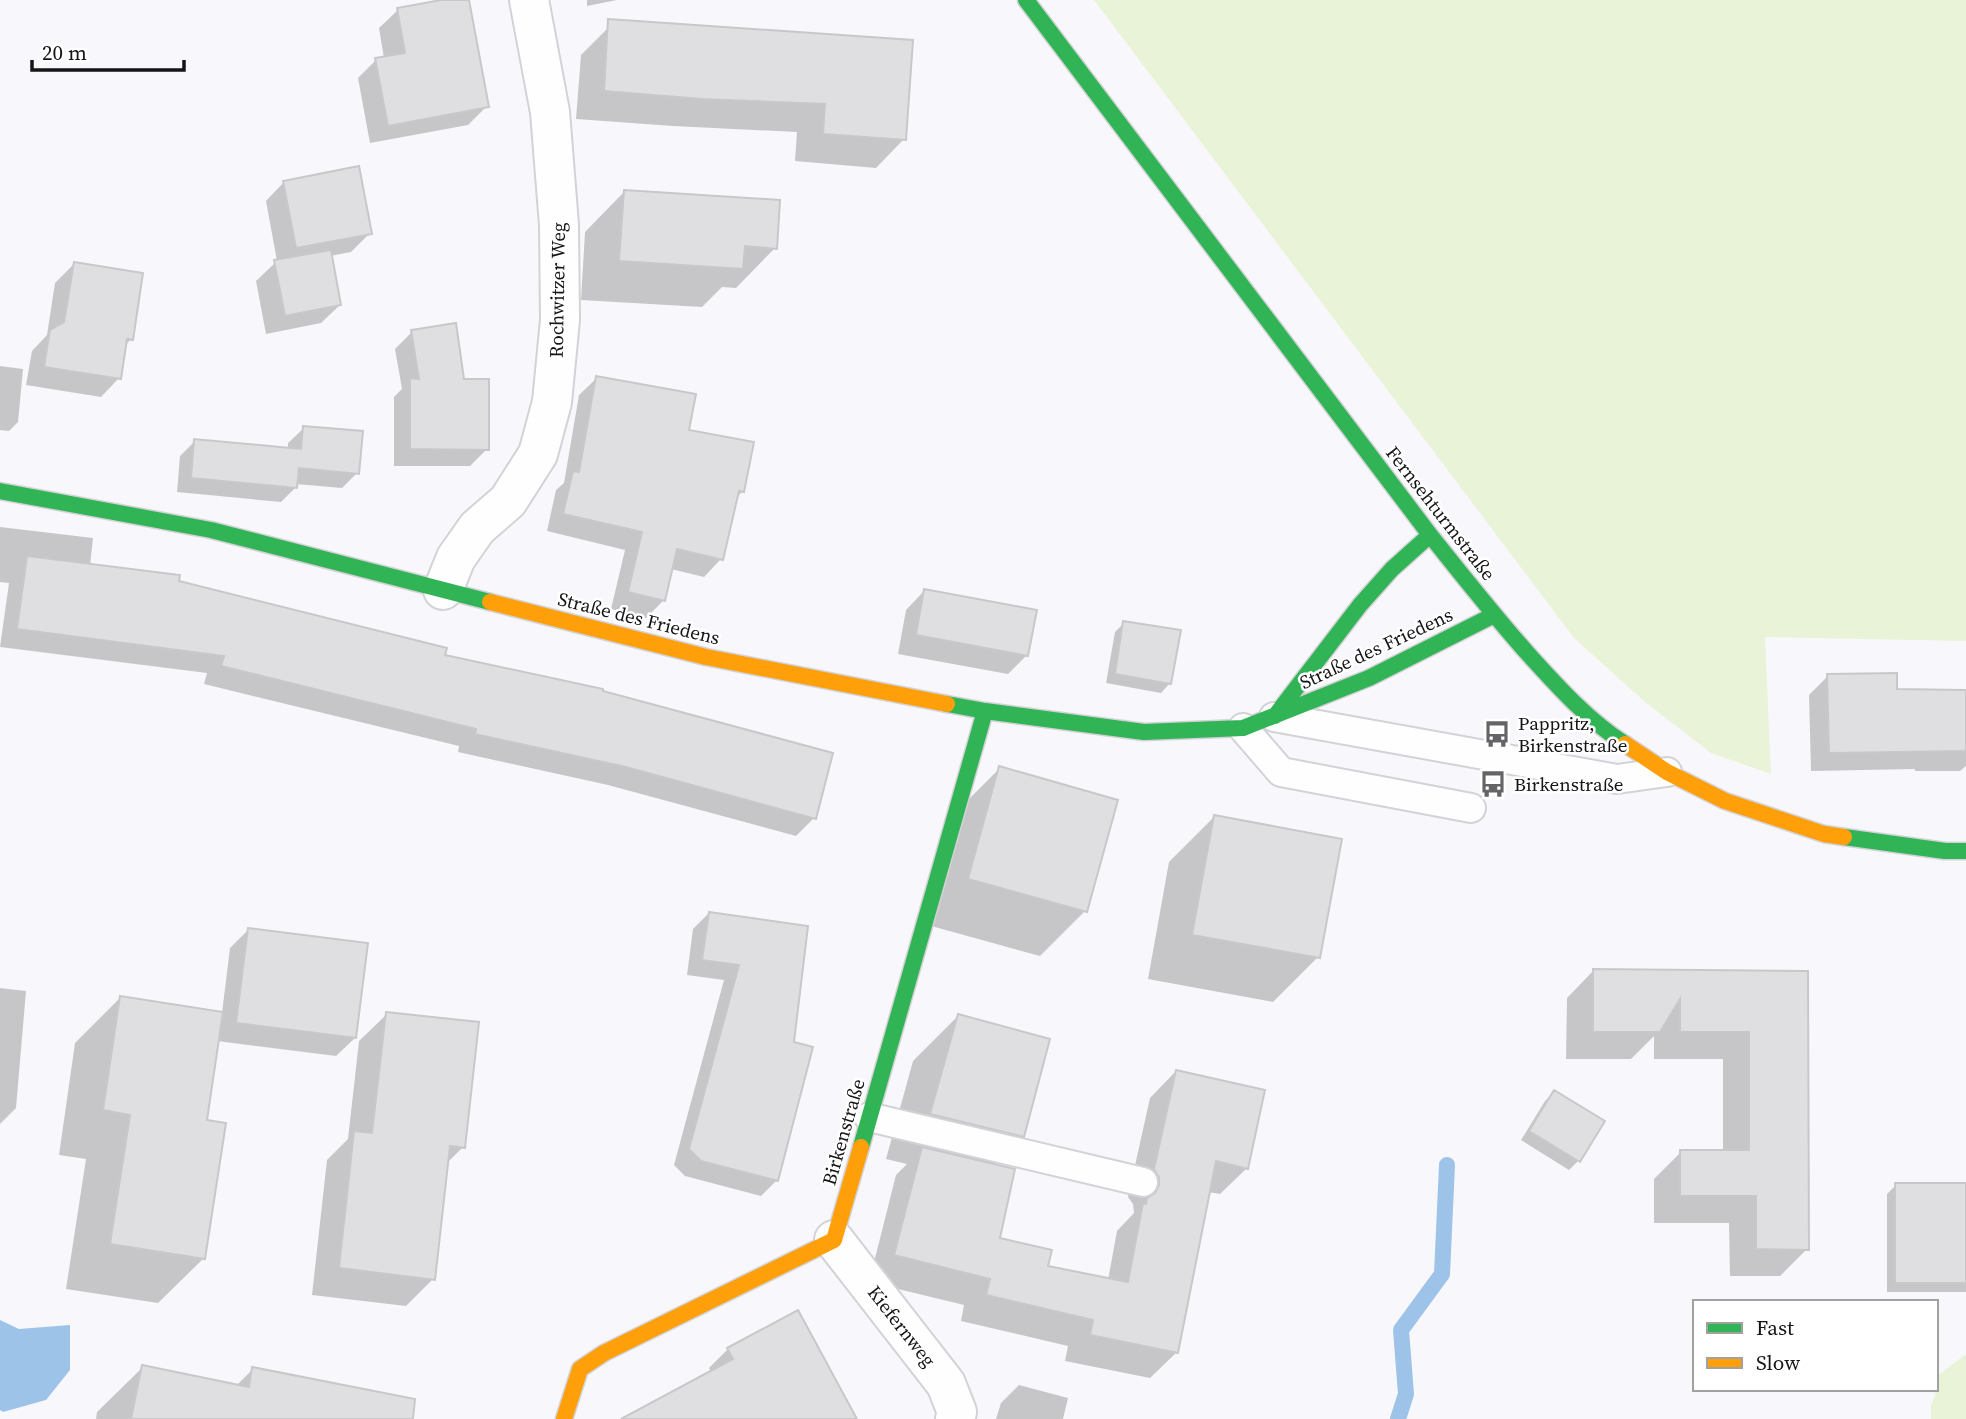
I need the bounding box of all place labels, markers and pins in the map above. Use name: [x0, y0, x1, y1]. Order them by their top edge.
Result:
place label: Pappritz, Birkenstraße: [1518, 710, 1628, 758]
bus stop icon: Pappritz, Birkenstraße: [1482, 719, 1512, 749]
bus stop icon: Birkenstraße: [1478, 769, 1508, 799]
place label: Birkenstraße: [1514, 771, 1624, 797]

